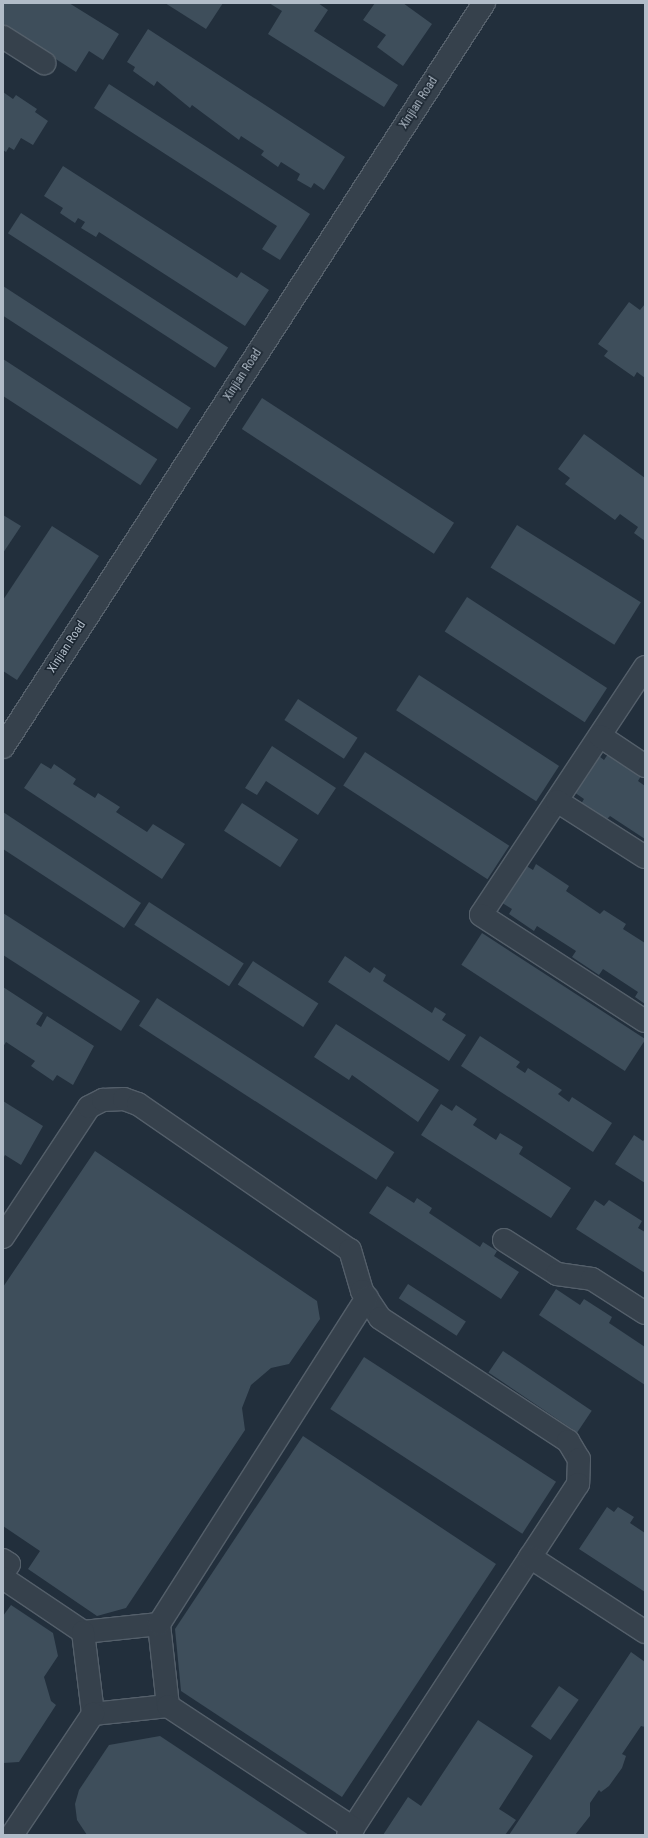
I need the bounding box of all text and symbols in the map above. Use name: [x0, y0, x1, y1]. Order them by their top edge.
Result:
street label: Xinjian Road: [397, 74, 441, 132]
street label: Xinjian Road: [221, 346, 265, 404]
street label: Xinjian Road: [45, 618, 89, 676]

